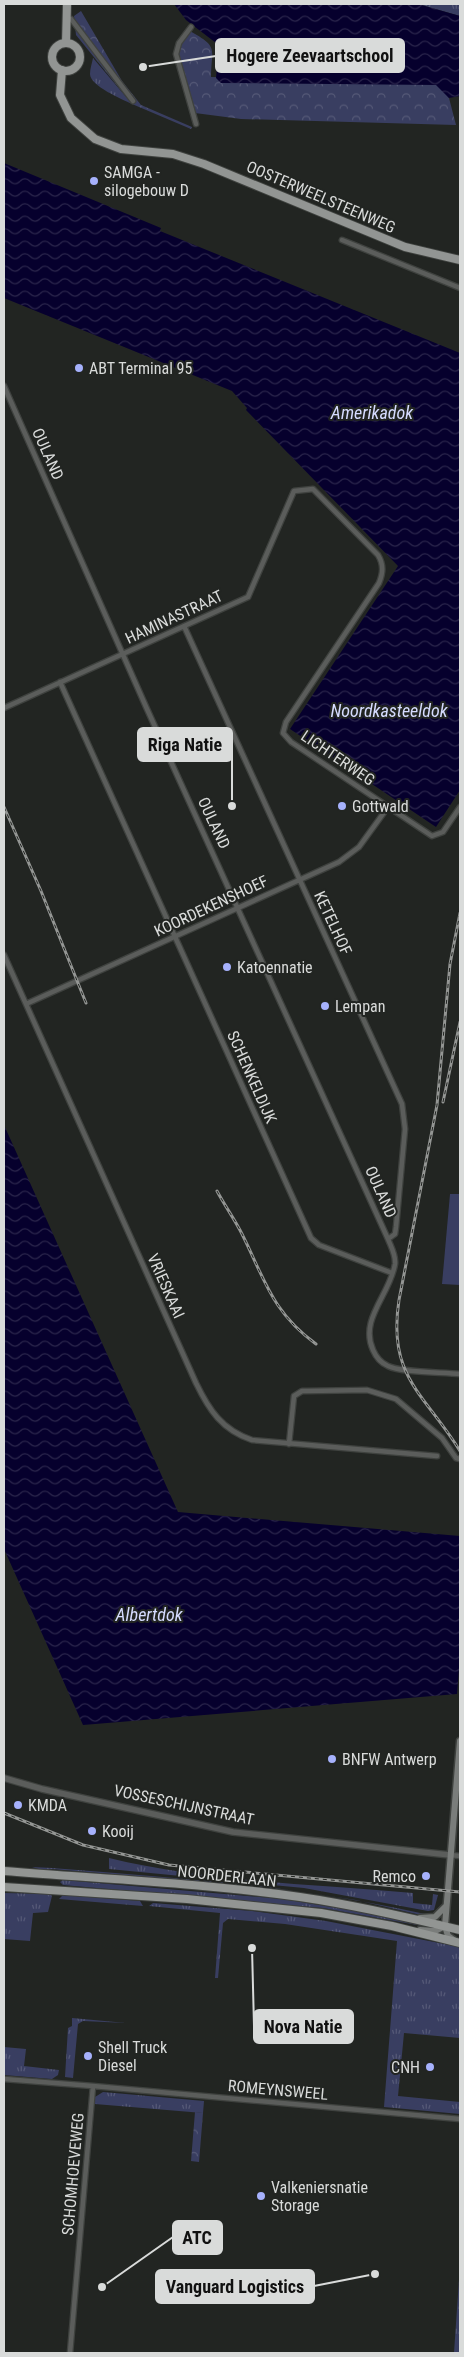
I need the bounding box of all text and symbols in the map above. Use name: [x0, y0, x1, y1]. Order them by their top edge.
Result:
callout: Hogere Zeevaartschool: [216, 39, 404, 72]
text: Hogere Zeevaartschool: [226, 45, 394, 66]
street label: OOSTERWEELSTEENWEG: [244, 157, 398, 237]
place label: SAMGA - silogebouw D: [104, 163, 189, 200]
marker: SAMGA - silogebouw D: [88, 175, 100, 187]
place label: ABT Terminal 95: [89, 359, 192, 378]
marker: ABT Terminal 95: [73, 362, 85, 374]
water label: Amerikadok: [330, 402, 414, 423]
street label: OULAND: [28, 425, 68, 483]
street label: HAMINASTRAAT: [122, 586, 226, 648]
water label: Noordkasteeldok: [330, 700, 449, 721]
street label: LICHTERWEG: [298, 726, 378, 790]
callout: Riga Natie: [138, 728, 232, 761]
text: Riga Natie: [148, 734, 223, 755]
street label: OULAND: [194, 794, 234, 852]
place label: Gottwald: [352, 797, 409, 816]
marker: Gottwald: [336, 800, 348, 812]
street label: KOORDEKENSHOEF: [151, 871, 271, 941]
street label: KETELHOF: [310, 888, 356, 958]
place label: Katoennatie: [237, 958, 313, 977]
marker: Katoennatie: [221, 961, 233, 973]
place label: Lempan: [335, 997, 385, 1016]
marker: Lempan: [319, 1000, 331, 1012]
street label: SCHENKELDIJK: [223, 1028, 281, 1126]
street label: OULAND: [361, 1163, 401, 1221]
street label: VRIESKAAI: [143, 1251, 189, 1321]
water label: Albertdok: [114, 1604, 184, 1625]
place label: BNFW Antwerp: [342, 1750, 437, 1769]
marker: BNFW Antwerp: [326, 1753, 338, 1765]
street label: VOSSESCHIJNSTRAAT: [112, 1781, 256, 1829]
place label: KMDA: [28, 1796, 67, 1815]
marker: KMDA: [12, 1799, 24, 1811]
place label: Kooij: [102, 1822, 134, 1841]
marker: Kooij: [86, 1825, 98, 1837]
street label: NOORDERLAAN: [177, 1861, 277, 1891]
place label: Remco: [373, 1867, 416, 1886]
marker: Remco: [420, 1870, 432, 1882]
callout: Nova Natie: [254, 2010, 353, 2043]
text: Nova Natie: [264, 2016, 343, 2037]
place label: Shell Truck Diesel: [98, 2038, 168, 2075]
marker: Shell Truck Diesel: [82, 2050, 94, 2062]
place label: CNH: [391, 2058, 420, 2077]
marker: CNH: [424, 2061, 436, 2073]
street label: ROMEYNSWEEL: [227, 2076, 329, 2104]
street label: SCHOMHOEVEWEG: [58, 2112, 88, 2236]
place label: Valkeniersnatie Storage: [271, 2178, 368, 2215]
marker: Valkeniersnatie Storage: [255, 2190, 267, 2202]
callout: ATC: [173, 2221, 222, 2254]
text: ATC: [182, 2227, 212, 2248]
callout: Vanguard Logistics: [156, 2270, 314, 2303]
text: Vanguard Logistics: [166, 2276, 304, 2297]

